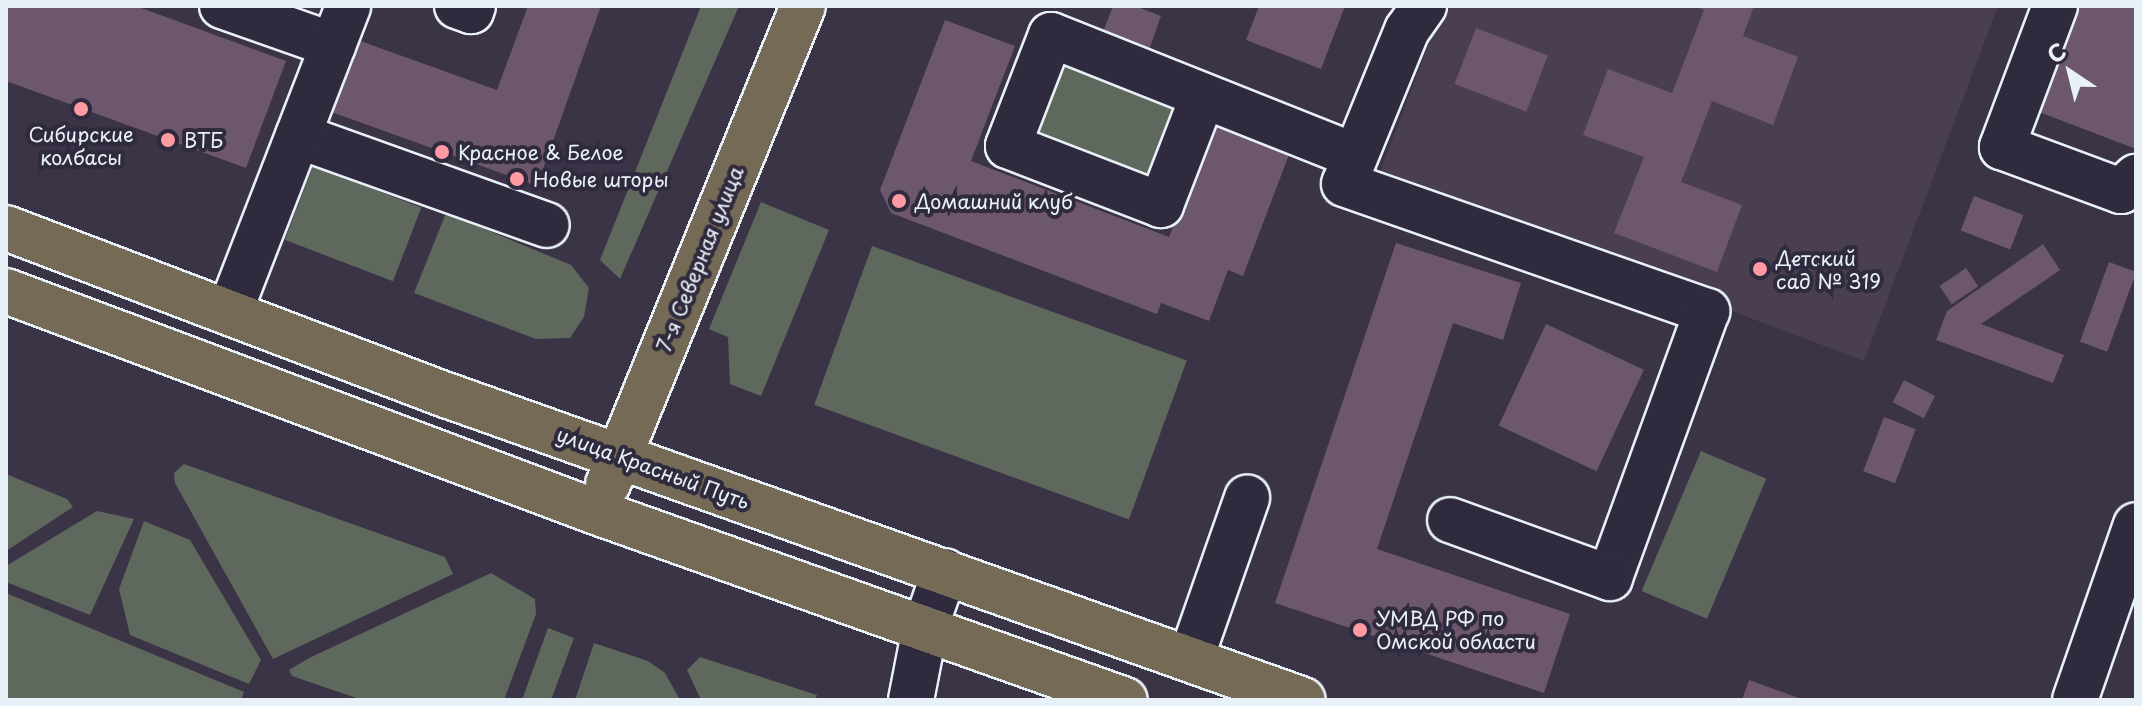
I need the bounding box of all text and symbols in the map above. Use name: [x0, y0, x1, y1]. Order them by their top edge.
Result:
north arrow: [2030, 32, 2110, 112]
text: С: [2040, 34, 2072, 70]
marker: Сибирские колбасы: [72, 100, 90, 118]
place label: Сибирские колбасы: [28, 122, 134, 169]
place label: ВТБ: [184, 128, 223, 152]
marker: ВТБ: [159, 131, 177, 149]
place label: Красное & Белое: [458, 140, 624, 164]
marker: Красное & Белое: [433, 143, 451, 161]
street label: 7-я Северная улица: [652, 162, 748, 356]
place label: Новые шторы: [533, 167, 668, 191]
marker: Новые шторы: [508, 170, 526, 188]
place label: Домашний клуб: [915, 189, 1075, 213]
marker: Домашний клуб: [890, 192, 908, 210]
place label: Детский сад № 319: [1776, 246, 1881, 293]
marker: Детский сад № 319: [1751, 260, 1769, 278]
street label: улица Красный Путь: [553, 422, 753, 514]
place label: УМВД РФ по Омской области: [1376, 606, 1536, 653]
marker: УМВД РФ по Омской области: [1351, 621, 1369, 639]

